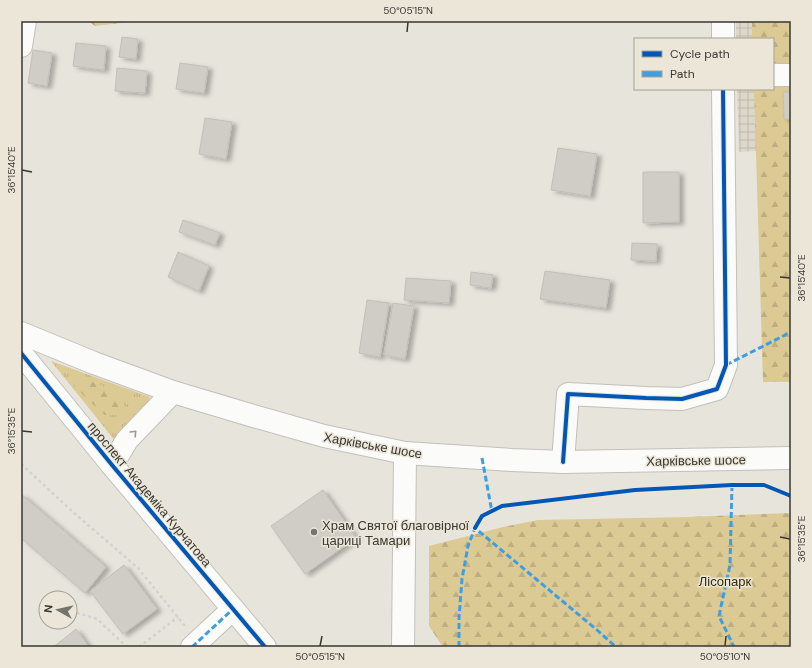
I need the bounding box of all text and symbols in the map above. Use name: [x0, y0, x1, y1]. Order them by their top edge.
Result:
text: 50°05'15"N: [383, 4, 433, 17]
legend: [634, 38, 774, 90]
text: Cycle path: [670, 46, 730, 62]
text: Path: [670, 66, 695, 82]
text: 36°15'40"E: [5, 146, 18, 194]
text: 36°15'40"E: [795, 254, 808, 302]
text: 36°15'35"E: [5, 407, 18, 454]
street label: проспект Академіка Курчатова: [84, 418, 216, 571]
street label: Харківське шосе: [322, 428, 423, 463]
one-way arrow: [129, 430, 136, 438]
street label: Харківське шосе: [646, 451, 746, 470]
text: 36°15'35"E: [795, 515, 808, 562]
place label: Храм Святої благовірної цариці Тамари: [322, 517, 470, 549]
marker: Храм Святої благовірної цариці Тамари: [309, 527, 319, 537]
park label: Лісопарк: [699, 573, 752, 590]
north arrow: [38, 590, 78, 630]
text: N: [41, 604, 56, 614]
text: 50°05'15"N: [295, 650, 345, 663]
text: 50°05'10"N: [700, 650, 750, 663]

